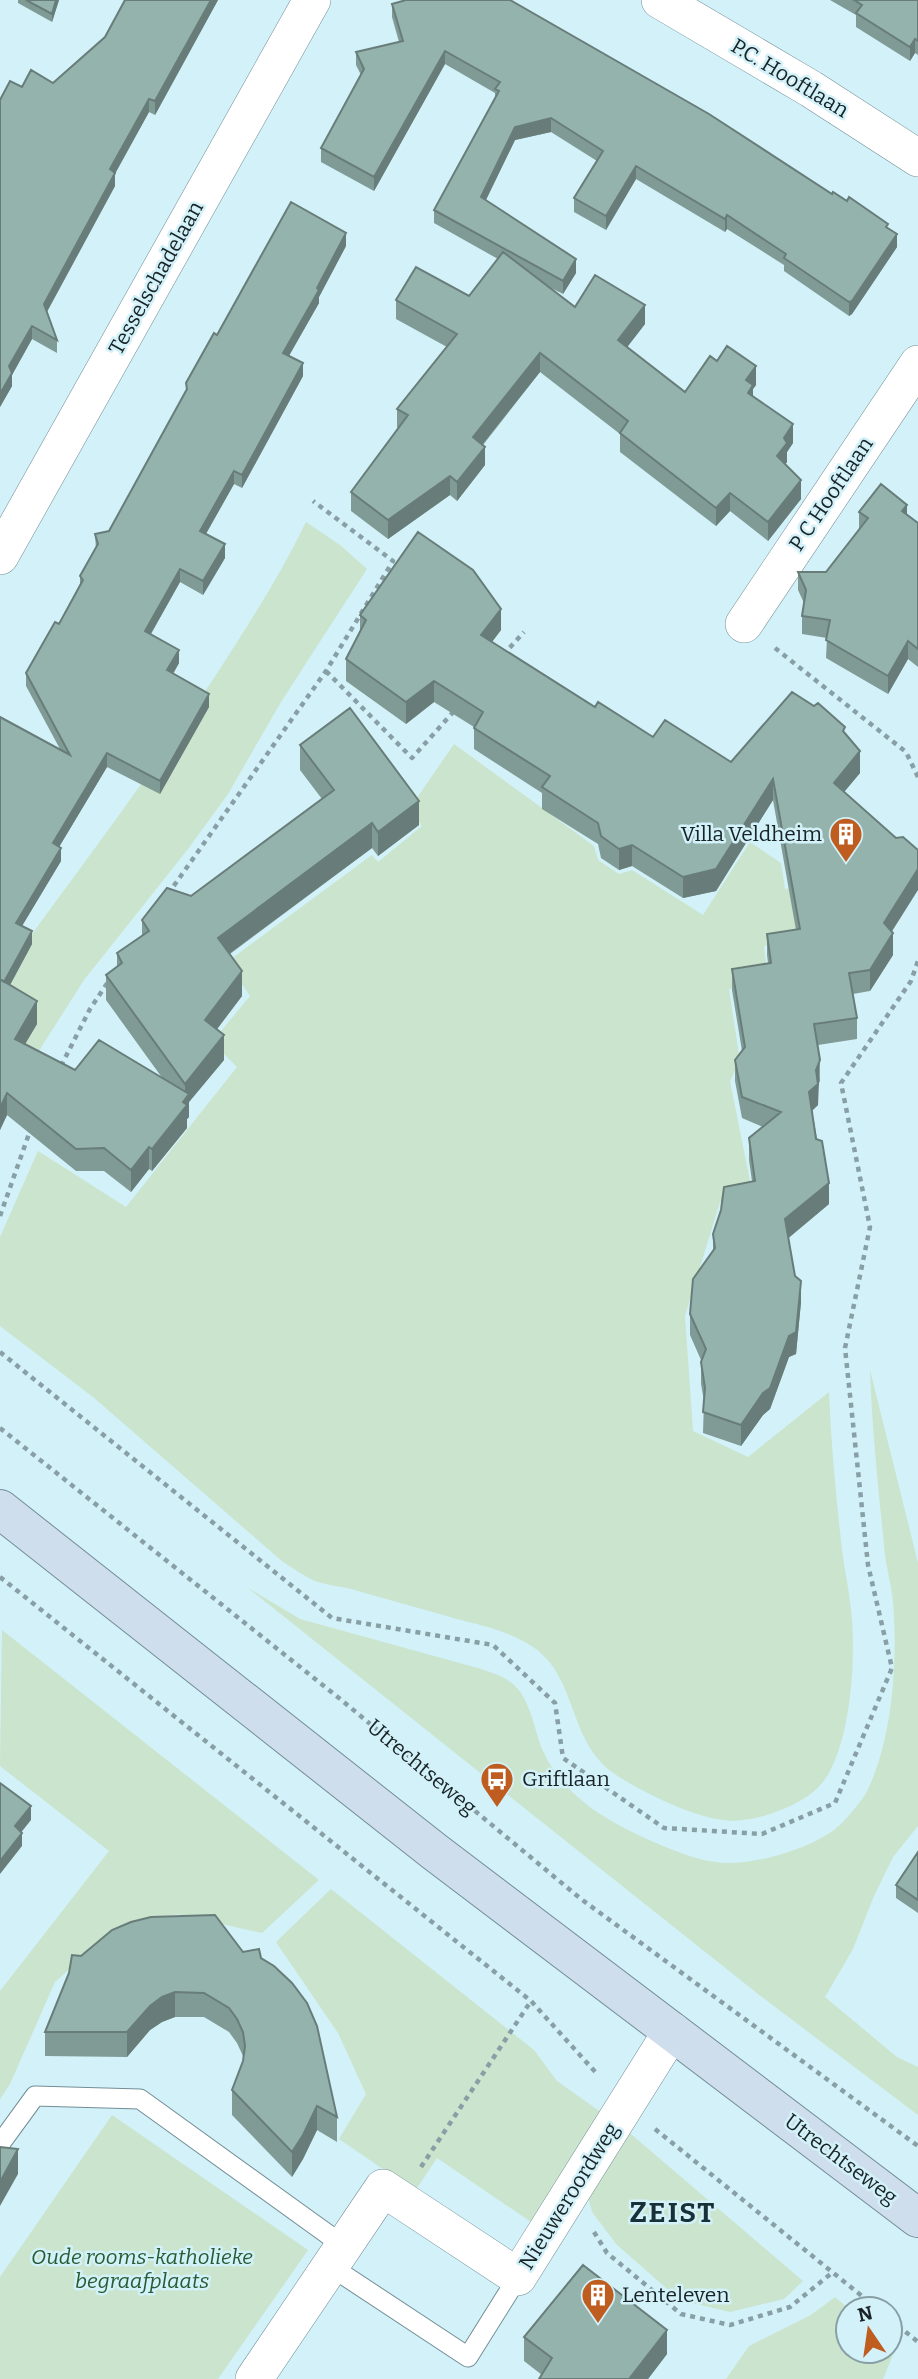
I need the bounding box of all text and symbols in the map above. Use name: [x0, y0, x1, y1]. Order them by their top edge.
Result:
street label: P.C. Hooftlaan: [727, 33, 853, 123]
street label: Tesselschadelaan: [103, 197, 209, 359]
street label: P C Hooftlaan: [783, 432, 879, 556]
building icon: Villa Veldheim: [827, 815, 865, 864]
place label: Villa Veldheim: [681, 821, 822, 847]
street label: Utrechtseweg: [362, 1714, 482, 1821]
bus stop icon: Griftlaan: [478, 1760, 516, 1809]
place label: Griftlaan: [522, 1766, 610, 1792]
street label: Utrechtseweg: [779, 2108, 903, 2210]
street label: Nieuweroordweg: [513, 2117, 625, 2274]
district label: ZEIST: [629, 2196, 717, 2229]
park label: Oude rooms-katholieke begraafplaats: [31, 2244, 253, 2294]
building icon: Lenteleven: [579, 2276, 617, 2325]
place label: Lenteleven: [622, 2282, 730, 2308]
north arrow: [834, 2295, 904, 2365]
text: N: [856, 2301, 875, 2327]

